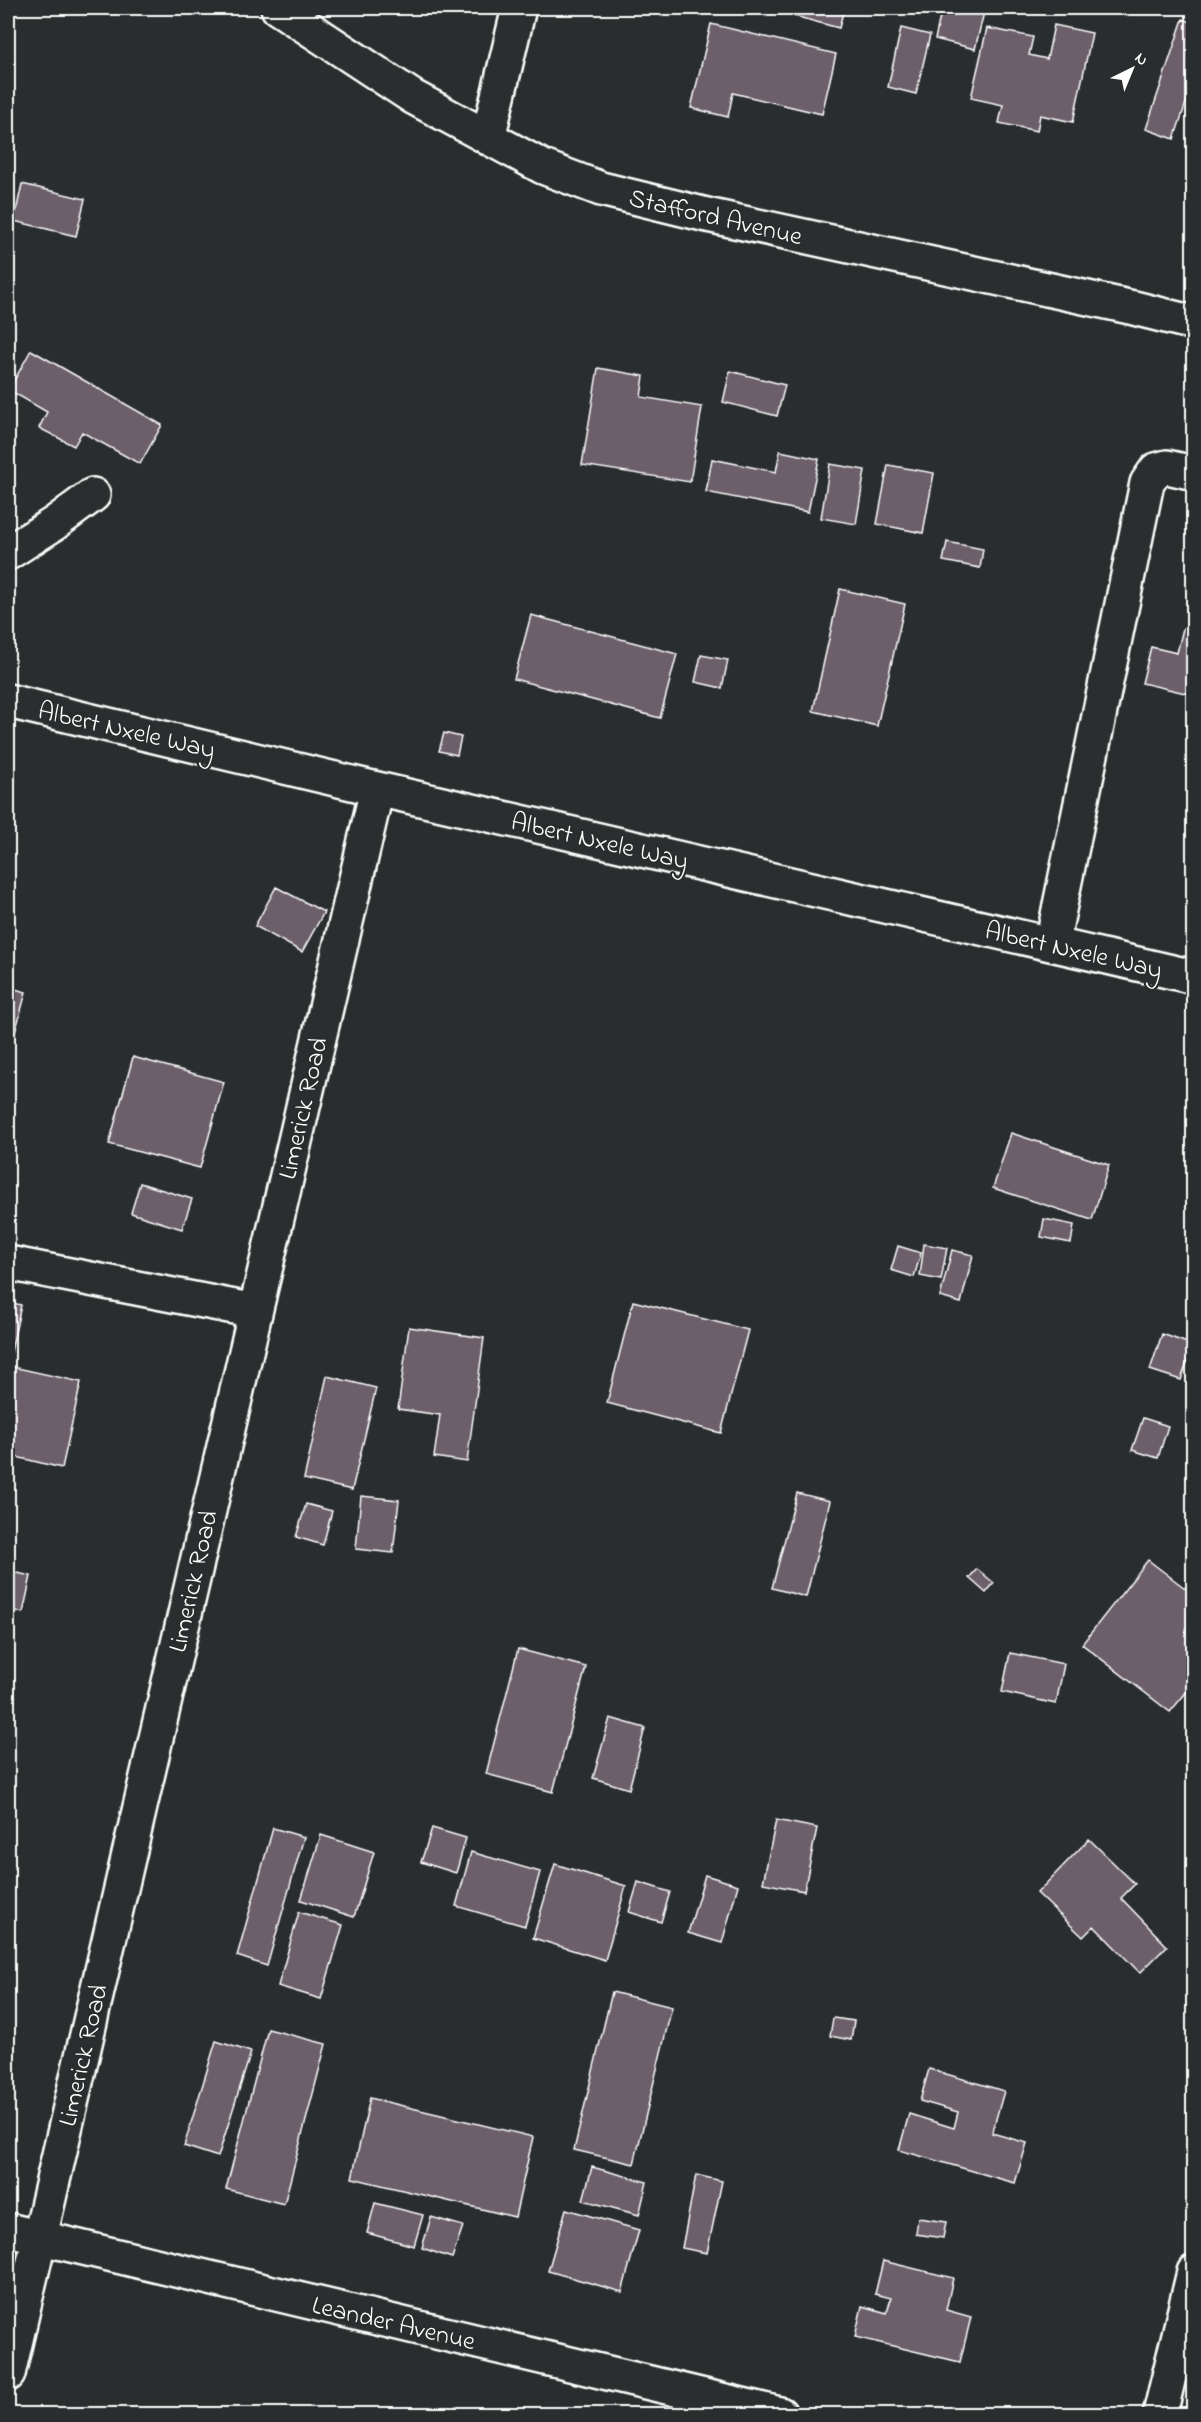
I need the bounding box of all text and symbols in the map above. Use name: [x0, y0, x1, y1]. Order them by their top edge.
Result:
north arrow: [1102, 39, 1162, 99]
text: N: [1129, 47, 1153, 72]
street label: Stafford Avenue: [625, 181, 806, 257]
street label: Albert Nxele Way: [34, 693, 219, 771]
street label: Albert Nxele Way: [507, 804, 692, 882]
street label: Albert Nxele Way: [981, 913, 1166, 991]
street label: Limerick Road: [270, 1033, 340, 1184]
street label: Limerick Road: [160, 1506, 230, 1657]
street label: Limerick Road: [50, 1980, 120, 2131]
street label: Leander Avenue: [308, 2288, 479, 2362]

